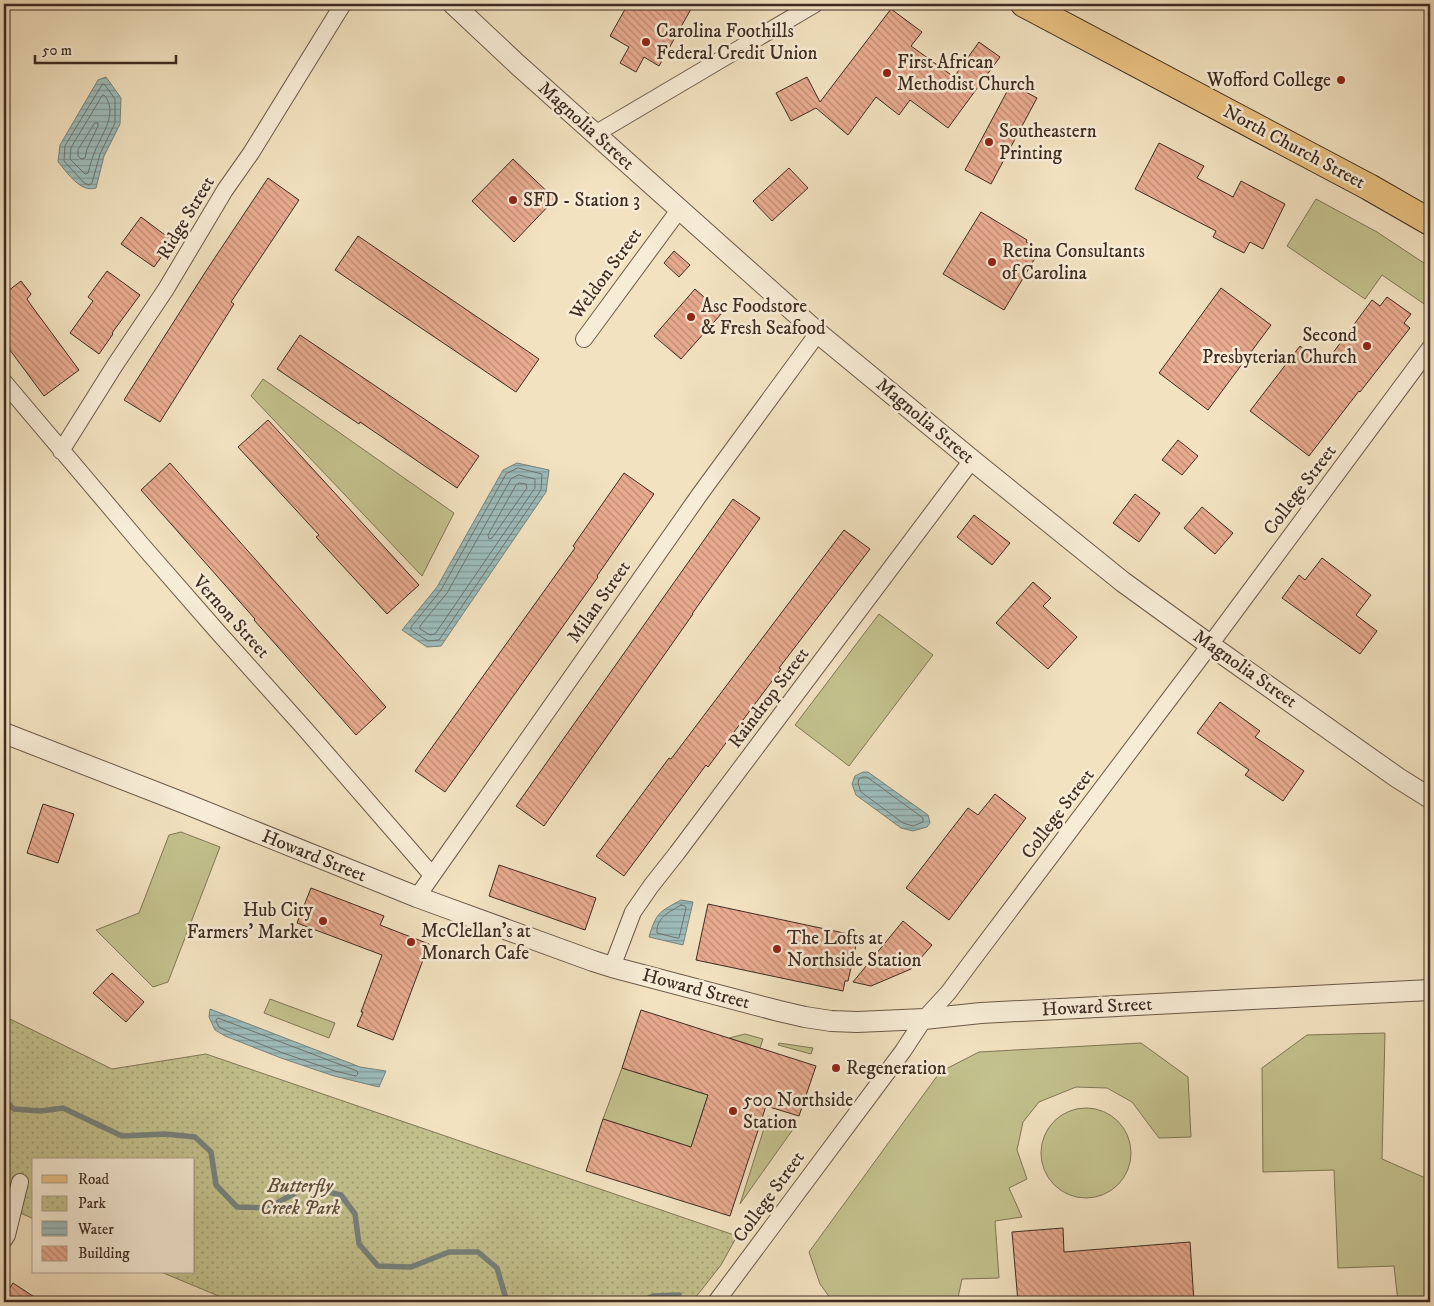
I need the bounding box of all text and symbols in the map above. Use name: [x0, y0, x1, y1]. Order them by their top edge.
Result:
place label: Carolina Foothills Federal Credit Union: [656, 20, 818, 65]
scale bar: [35, 32, 176, 64]
marker: Carolina Foothills Federal Credit Union: [640, 36, 652, 48]
text: 50 m: [42, 41, 72, 60]
place label: First African Methodist Church: [897, 51, 1035, 96]
marker: First African Methodist Church: [881, 67, 893, 79]
place label: Wofford College: [1206, 69, 1331, 92]
marker: Wofford College: [1335, 74, 1347, 86]
street label: Magnolia Street: [533, 77, 639, 175]
street label: North Church Street: [1219, 100, 1369, 194]
place label: Southeastern Printing: [999, 120, 1097, 165]
marker: Southeastern Printing: [983, 136, 995, 148]
street label: Ridge Street: [152, 172, 220, 264]
place label: SFD - Station 3: [523, 189, 640, 212]
marker: SFD - Station 3: [507, 194, 519, 206]
street label: Weldon Street: [564, 224, 647, 325]
place label: Retina Consultants of Carolina: [1002, 240, 1145, 285]
marker: Retina Consultants of Carolina: [986, 256, 998, 268]
place label: Asc Foodstore & Fresh Seafood: [701, 295, 826, 340]
marker: Asc Foodstore & Fresh Seafood: [685, 311, 697, 323]
place label: Second Presbyterian Church: [1202, 324, 1358, 369]
marker: Second Presbyterian Church: [1361, 340, 1373, 352]
street label: Magnolia Street: [871, 373, 979, 469]
street label: College Street: [1259, 440, 1341, 540]
street label: Milan Street: [562, 557, 636, 647]
street label: Vernon Street: [187, 570, 274, 663]
street label: Magnolia Street: [1189, 625, 1301, 713]
street label: Raindrop Street: [724, 643, 814, 753]
street label: College Street: [1017, 764, 1099, 864]
street label: Howard Street: [258, 825, 370, 887]
place label: Hub City Farmers' Market: [187, 899, 314, 944]
marker: Hub City Farmers' Market: [317, 915, 329, 927]
place label: McClellan’s at Monarch Cafe: [421, 920, 531, 965]
place label: The Lofts at Northside Station: [787, 927, 922, 972]
marker: McClellan’s at Monarch Cafe: [405, 936, 417, 948]
marker: The Lofts at Northside Station: [771, 943, 783, 955]
street label: Howard Street: [640, 964, 752, 1014]
street label: Howard Street: [1041, 993, 1153, 1021]
place label: Regeneration: [846, 1057, 947, 1080]
marker: Regeneration: [830, 1062, 842, 1074]
place label: 500 Northside Station: [743, 1089, 853, 1134]
marker: 500 Northside Station: [727, 1105, 739, 1117]
street label: College Street: [728, 1147, 810, 1247]
legend: [32, 1158, 195, 1274]
text: Road: [78, 1170, 110, 1189]
park label: Butterfly Creek Park: [260, 1175, 340, 1220]
text: Park: [78, 1194, 107, 1213]
text: Water: [77, 1220, 114, 1239]
text: Building: [78, 1244, 130, 1263]

